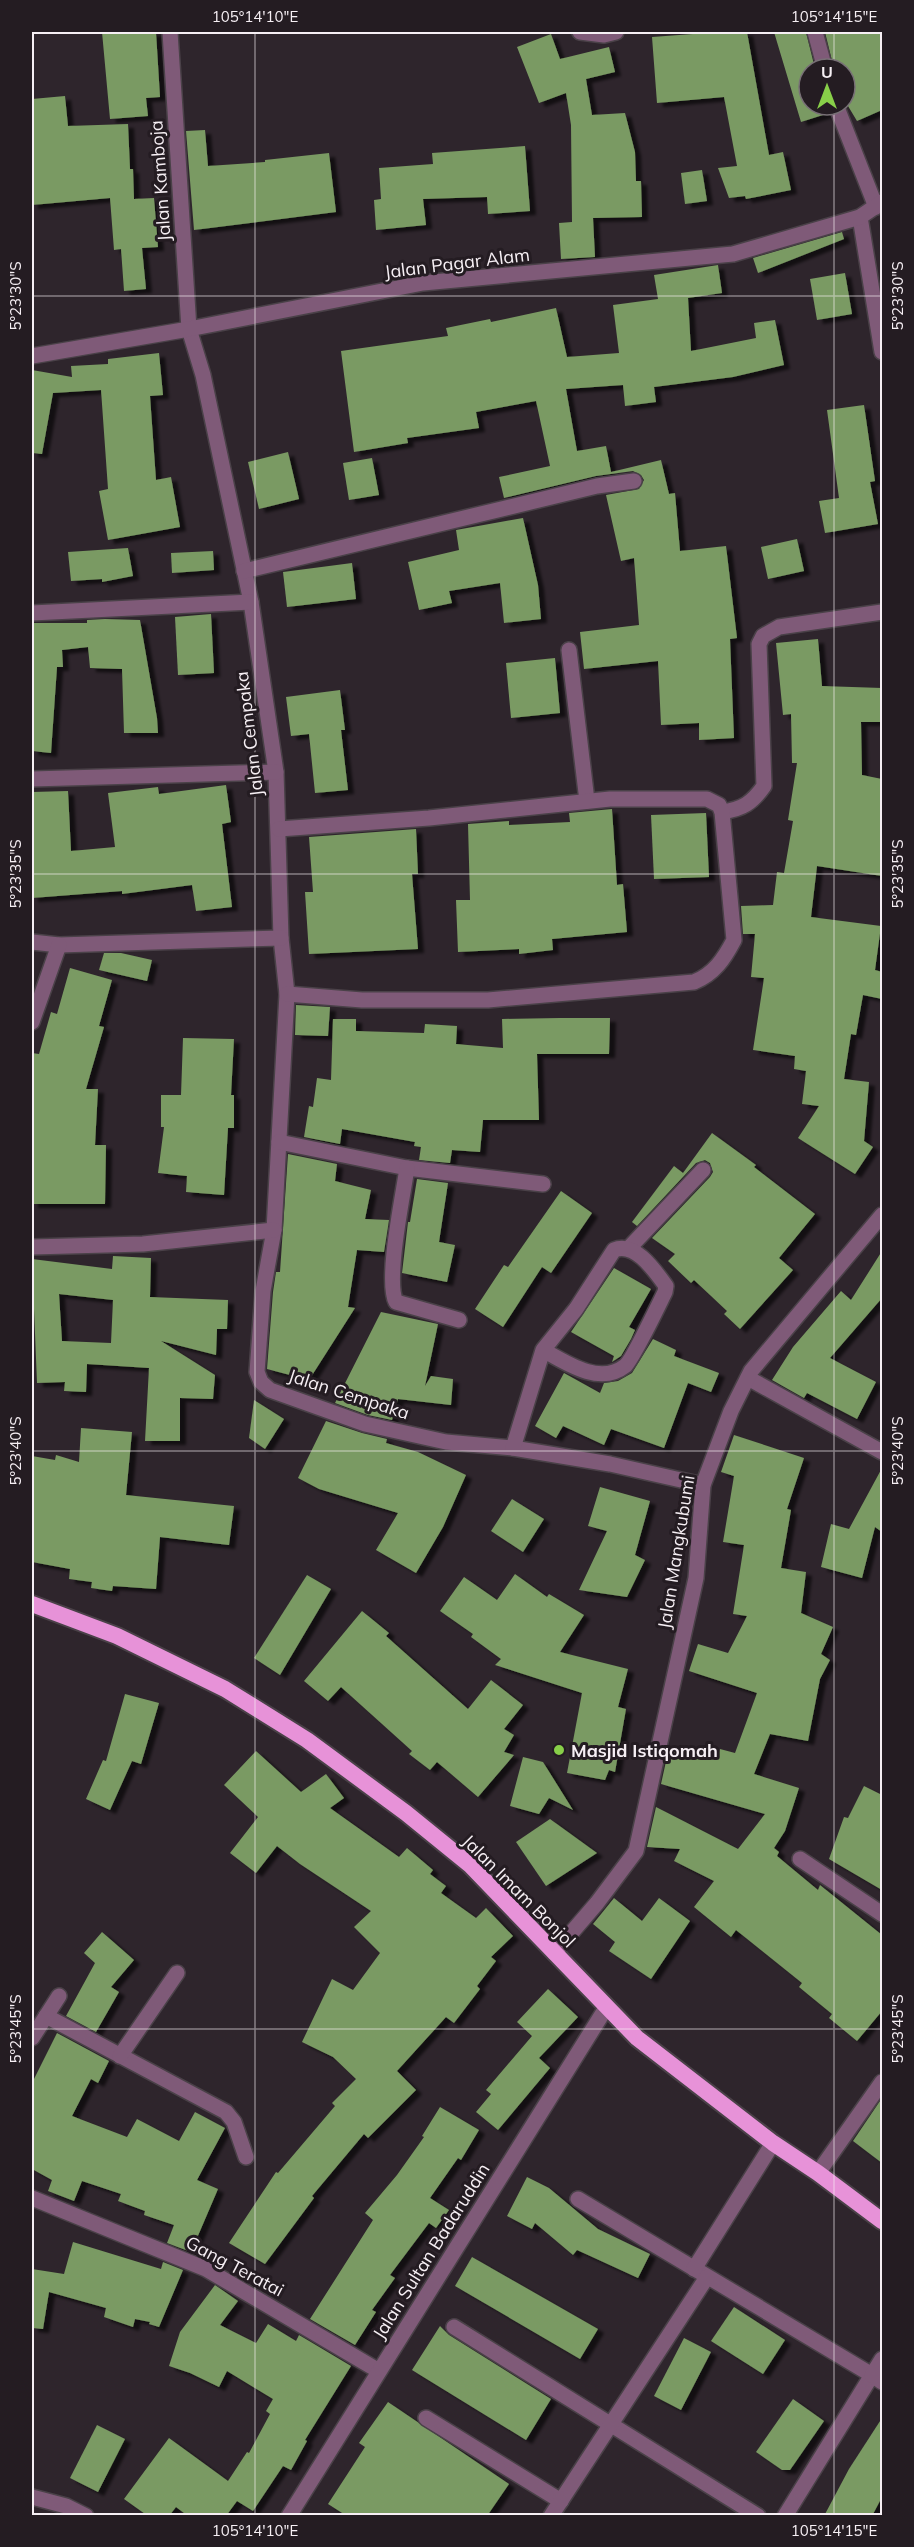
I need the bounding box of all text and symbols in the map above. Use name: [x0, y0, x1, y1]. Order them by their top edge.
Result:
text: 105°14'10"E: [212, 7, 298, 26]
text: 105°14'15"E: [791, 7, 877, 26]
north arrow: [797, 57, 857, 117]
text: U: [821, 62, 833, 82]
street label: Jalan Kamboja: [144, 120, 176, 242]
street label: Jalan Pagar Alam: [383, 243, 531, 283]
text: 5°23'30"S: [6, 261, 25, 331]
text: 5°23'30"S: [888, 261, 907, 331]
street label: Jalan Cempaka: [230, 670, 268, 798]
text: 5°23'35"S: [6, 839, 25, 909]
text: 5°23'35"S: [888, 839, 907, 909]
street label: Jalan Cempaka: [286, 1364, 412, 1424]
text: 5°23'40"S: [6, 1416, 25, 1486]
text: 5°23'40"S: [888, 1416, 907, 1486]
street label: Jalan Mangkubumi: [652, 1473, 700, 1631]
place label: Masjid Istiqomah: [571, 1739, 718, 1762]
marker: Masjid Istiqomah: [552, 1743, 566, 1757]
street label: Jalan Imam Bonjol: [458, 1830, 580, 1952]
text: 5°23'45"S: [6, 1994, 25, 2064]
text: 5°23'45"S: [888, 1994, 907, 2064]
street label: Jalan Sultan Badaruddin: [367, 2159, 495, 2343]
street label: Gang Teratai: [182, 2230, 288, 2302]
text: 105°14'10"E: [212, 2521, 298, 2540]
text: 105°14'15"E: [791, 2521, 877, 2540]

